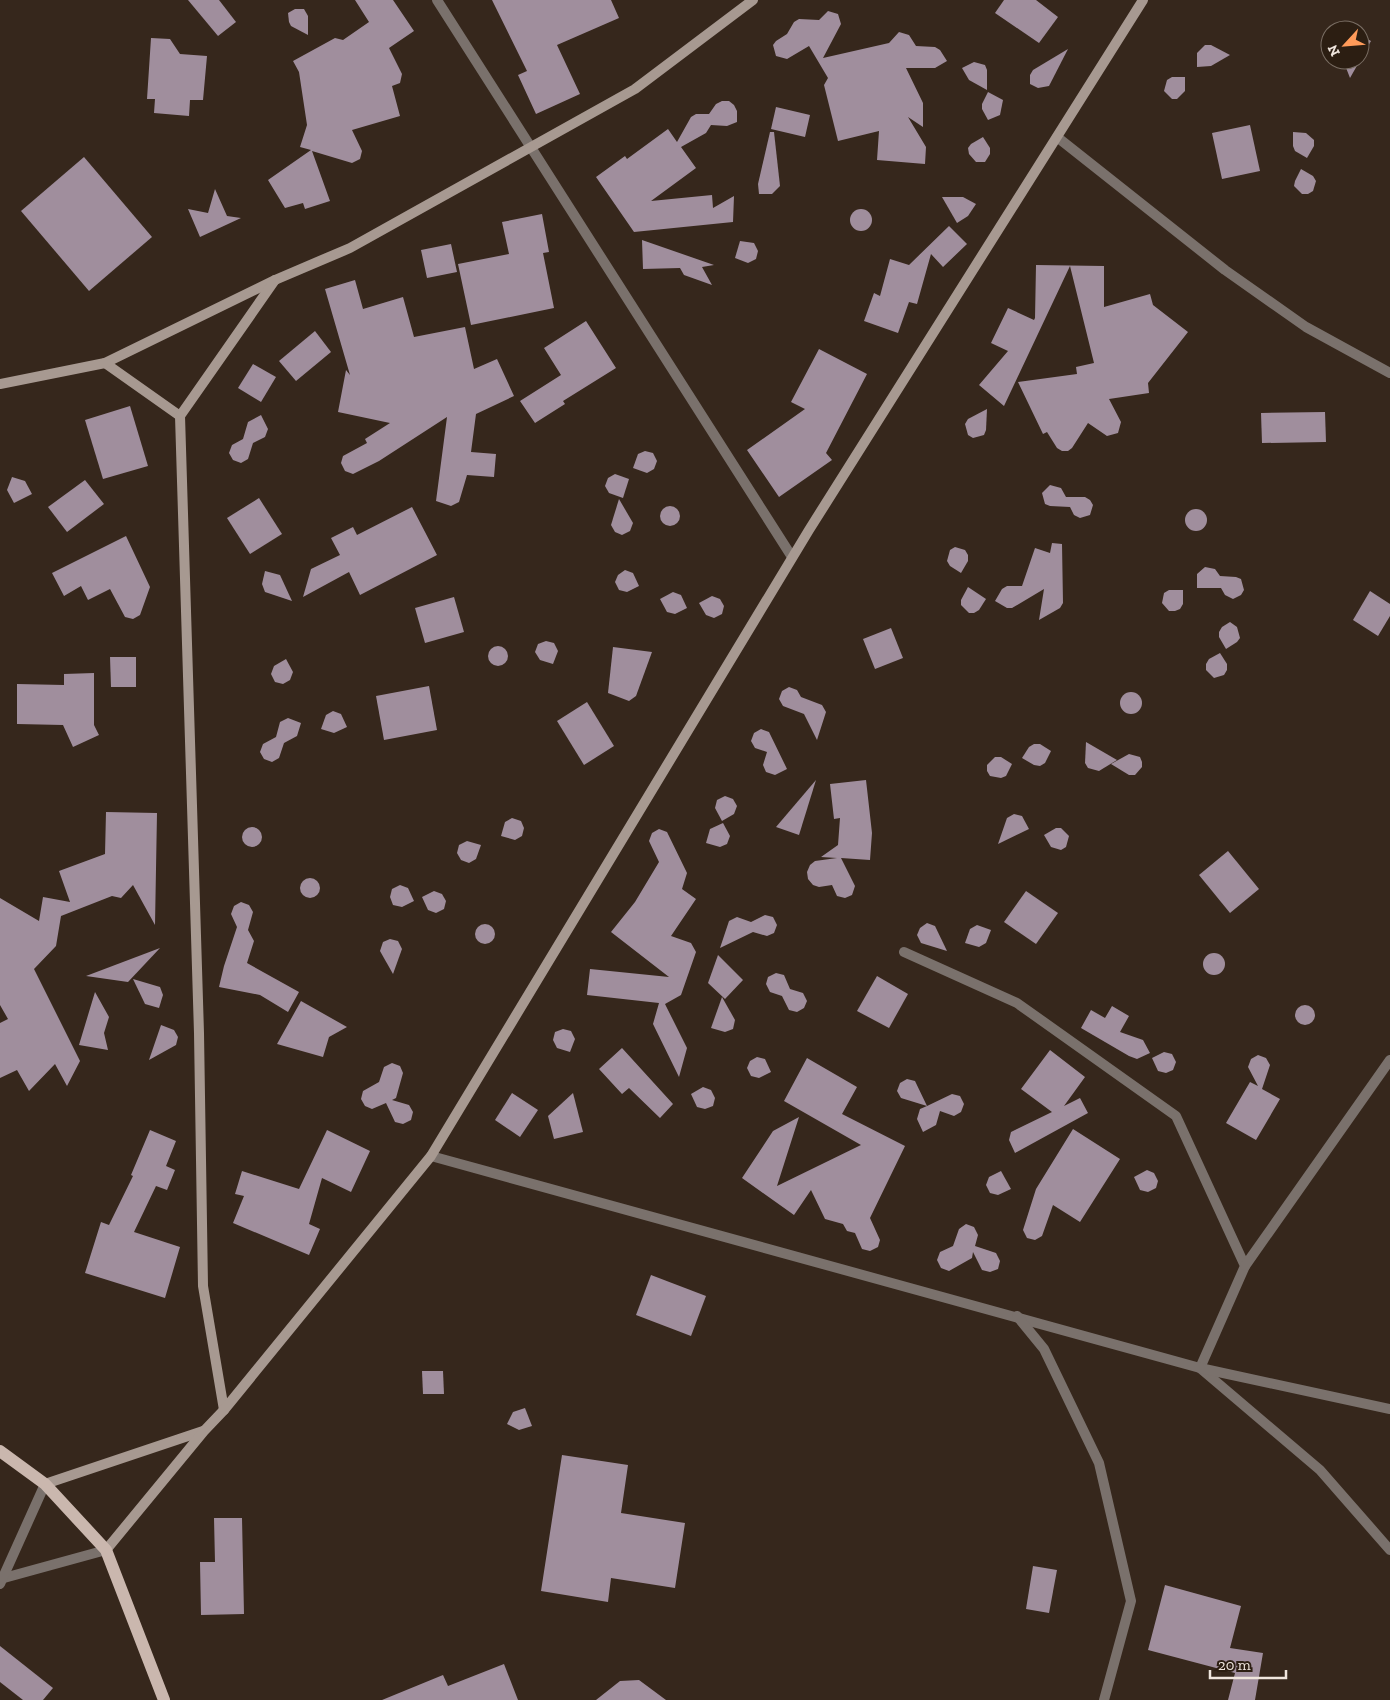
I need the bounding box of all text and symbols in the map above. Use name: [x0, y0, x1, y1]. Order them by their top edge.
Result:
north arrow: [1320, 20, 1370, 70]
text: N: [1324, 42, 1344, 59]
scale bar: [1210, 1648, 1286, 1680]
text: 20 m: [1218, 1656, 1251, 1674]

